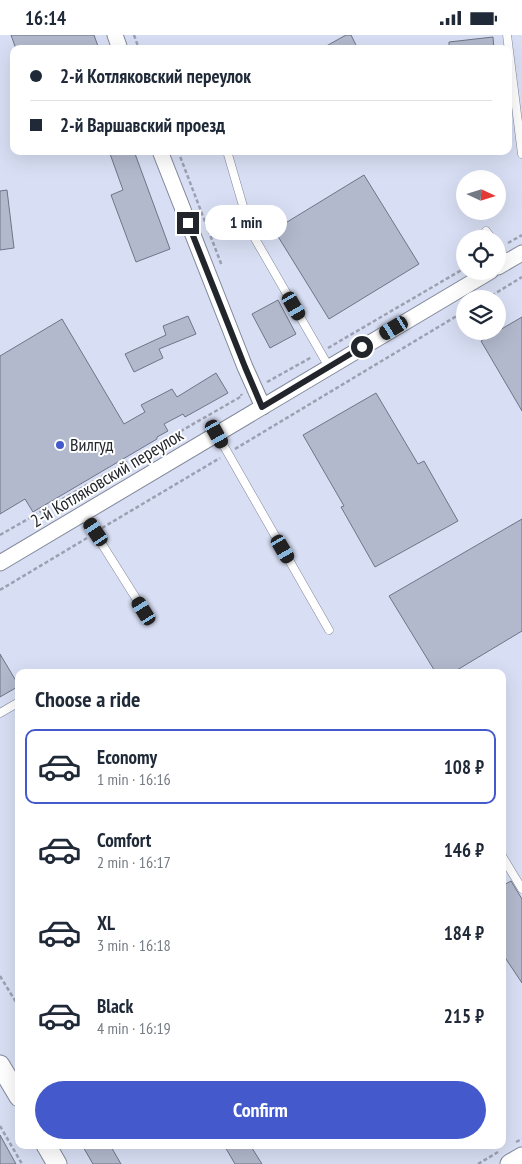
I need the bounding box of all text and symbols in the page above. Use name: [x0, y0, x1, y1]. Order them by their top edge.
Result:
text: 16:14: [25, 6, 66, 30]
text: 2-й Котляковский переулок: [60, 64, 251, 88]
text: 2-й Варшавский проезд: [60, 113, 225, 137]
north arrow: [456, 170, 506, 220]
map controls: [456, 170, 506, 340]
callout: 1 min: [206, 205, 288, 241]
route end: [177, 212, 199, 234]
text: 1 min: [230, 212, 262, 232]
button: locate: [456, 230, 506, 280]
car: [280, 289, 307, 323]
button: layers: [456, 290, 506, 340]
car: [377, 314, 410, 342]
route start: [351, 336, 373, 358]
car: [203, 417, 230, 451]
street label: 2-й Котляковский переулок: [26, 423, 187, 532]
place label: Вилгуд: [70, 433, 114, 456]
marker: Вилгуд: [54, 439, 66, 451]
car: [81, 515, 110, 549]
car: [269, 532, 296, 566]
car: [129, 594, 158, 628]
text: Choose a ride: [35, 685, 140, 713]
icon: car: [37, 744, 82, 789]
text: Economy: [97, 745, 157, 769]
text: 108 ₽: [444, 755, 484, 779]
text: 1 min · 16:16: [97, 769, 171, 789]
icon: car: [37, 827, 82, 872]
text: Comfort: [97, 828, 151, 852]
text: 146 ₽: [444, 838, 484, 862]
text: 2 min · 16:17: [97, 852, 171, 872]
icon: car: [37, 910, 82, 955]
text: XL: [97, 911, 115, 935]
text: 184 ₽: [444, 921, 484, 945]
text: 3 min · 16:18: [97, 935, 171, 955]
icon: car: [37, 993, 82, 1038]
text: Black: [97, 994, 133, 1018]
text: 215 ₽: [444, 1004, 484, 1028]
text: 4 min · 16:19: [97, 1018, 171, 1038]
button: Confirm: [35, 1081, 486, 1139]

